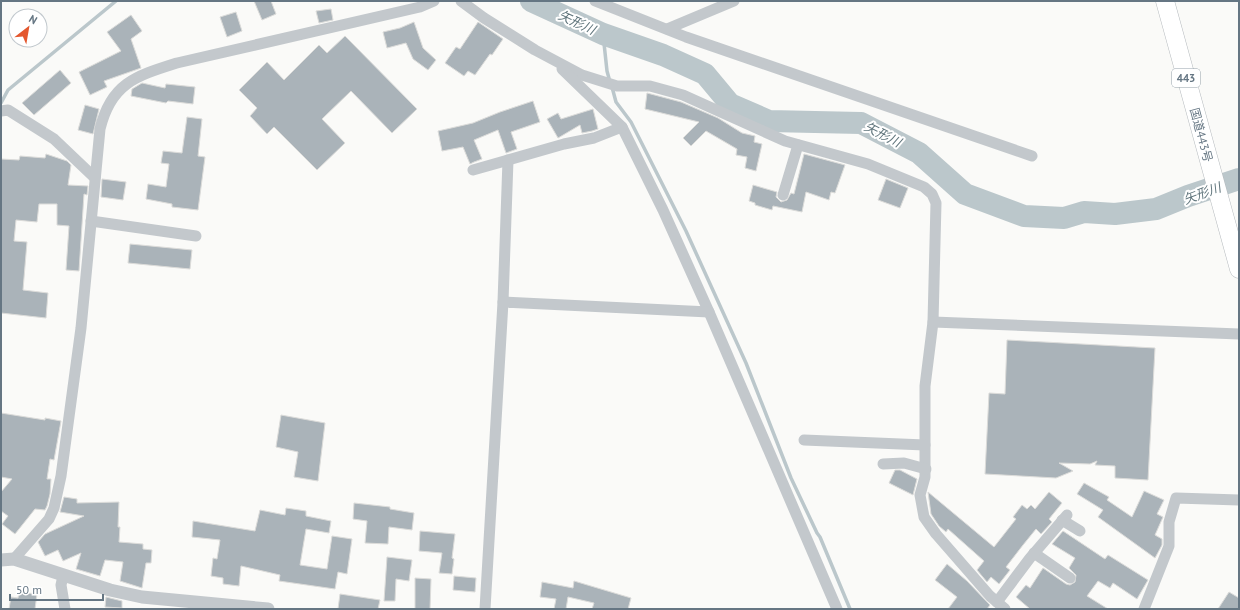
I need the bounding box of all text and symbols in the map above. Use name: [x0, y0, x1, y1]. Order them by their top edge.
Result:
water label: 矢形川: [556, 7, 600, 39]
north arrow: [8, 8, 48, 48]
text: N: [26, 12, 40, 27]
road number: 443: [1172, 69, 1200, 87]
street label: 国道443号: [1187, 106, 1216, 164]
water label: 矢形川: [862, 118, 906, 152]
water label: 矢形川: [1181, 178, 1225, 208]
scale bar: [10, 576, 103, 602]
text: 50 m: [16, 582, 42, 597]

